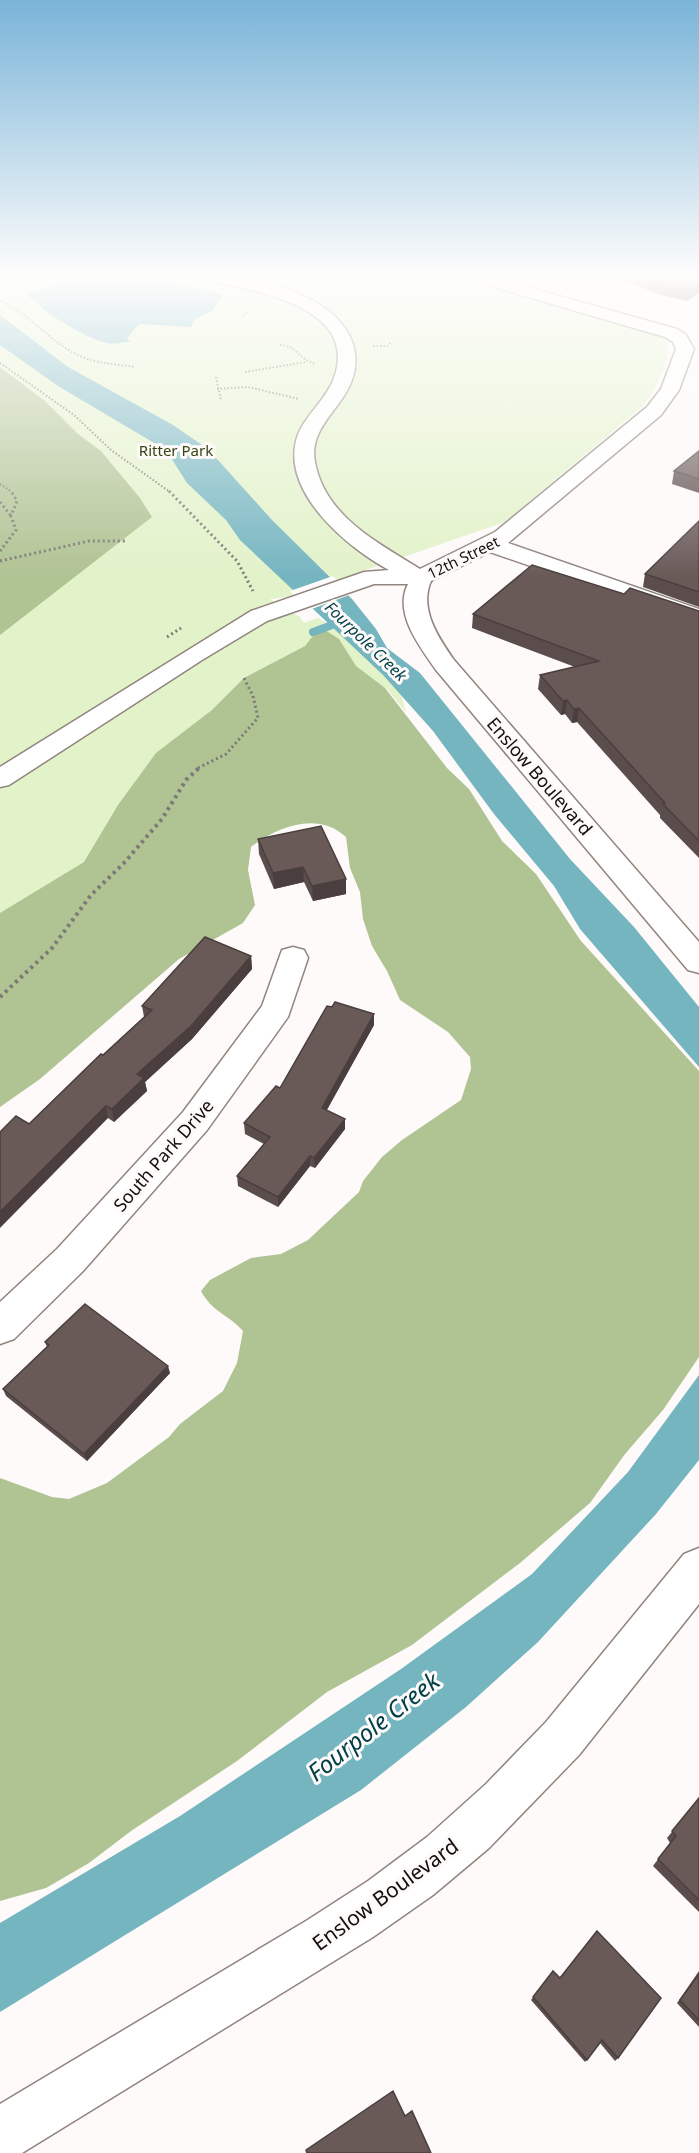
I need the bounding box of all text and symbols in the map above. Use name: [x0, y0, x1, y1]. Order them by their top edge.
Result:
park label: Ritter Park: [139, 440, 213, 460]
street label: 12th Street: [424, 531, 503, 583]
water label: Fourpole Creek: [320, 596, 413, 687]
street label: Enslow Boulevard: [482, 712, 598, 840]
street label: South Park Drive: [108, 1094, 218, 1216]
water label: Fourpole Creek: [300, 1663, 447, 1788]
street label: Enslow Boulevard: [306, 1831, 464, 1957]

